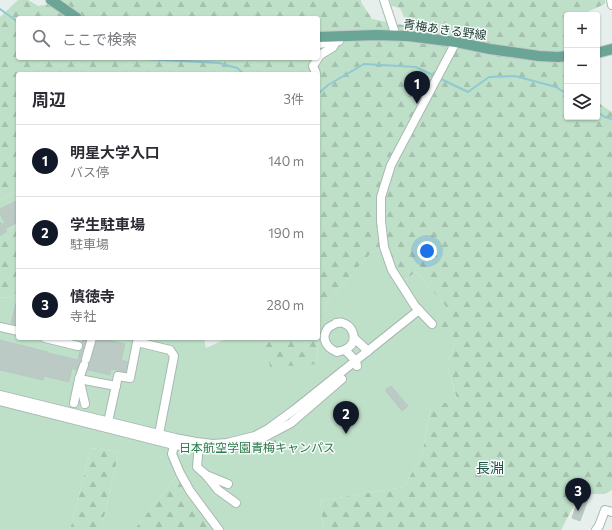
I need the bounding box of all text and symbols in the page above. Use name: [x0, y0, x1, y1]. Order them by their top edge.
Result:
map controls: [564, 12, 600, 120]
button: +: [564, 12, 600, 48]
search box: [16, 16, 320, 60]
street label: 青梅あきる野線: [403, 16, 487, 42]
icon: search: [30, 27, 52, 49]
text: ここで検索: [62, 30, 137, 48]
button: −: [564, 48, 600, 84]
pin: 1: [404, 71, 430, 104]
button: layers: [564, 84, 600, 120]
text: 周辺: [32, 89, 66, 110]
text: 3件: [284, 91, 304, 107]
text: 明星大学入口: [70, 143, 160, 161]
text: 1: [42, 153, 48, 169]
text: 140 m: [268, 153, 304, 169]
text: バス停: [70, 164, 109, 180]
text: 学生駐車場: [70, 215, 145, 233]
text: 2: [41, 225, 49, 241]
text: 190 m: [268, 225, 304, 241]
text: 駐車場: [70, 236, 109, 252]
your location: [417, 241, 437, 261]
text: 慎徳寺: [70, 287, 115, 305]
text: 3: [41, 297, 49, 313]
text: 280 m: [267, 297, 304, 313]
text: 寺社: [70, 308, 96, 324]
pin: 2: [333, 401, 359, 434]
park label: 日本航空学園青梅キャンパス: [179, 440, 335, 454]
district label: 長淵: [476, 459, 504, 476]
pin: 3: [565, 478, 591, 511]

